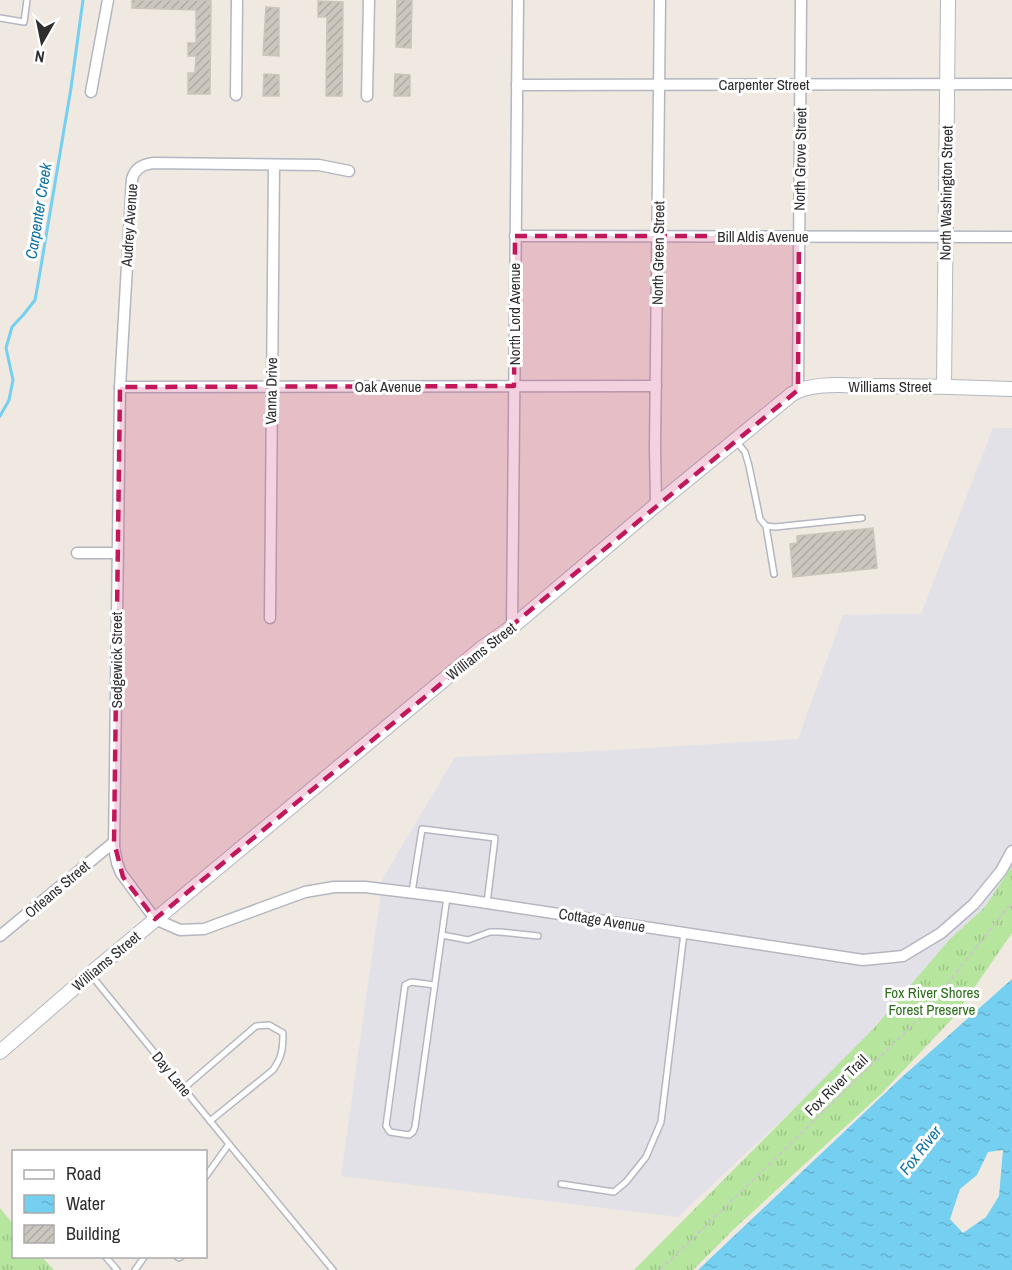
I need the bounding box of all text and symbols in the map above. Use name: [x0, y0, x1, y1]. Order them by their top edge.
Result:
north arrow: [12, 12, 72, 72]
text: N: [33, 45, 46, 68]
street label: Carpenter Street: [719, 74, 810, 95]
street label: North Grove Street: [789, 107, 811, 211]
street label: North Washington Street: [934, 125, 958, 261]
water label: Carpenter Creek: [20, 161, 57, 261]
street label: Audrey Avenue: [116, 183, 142, 268]
street label: North Green Street: [647, 200, 669, 305]
street label: Bill Aldis Avenue: [717, 226, 809, 247]
street label: North Lord Avenue: [504, 263, 525, 365]
street label: Vanna Drive: [260, 357, 282, 425]
street label: Oak Avenue: [355, 376, 422, 397]
street label: Williams Street: [848, 376, 932, 397]
street label: Sedgewick Street: [106, 611, 127, 708]
street label: Williams Street: [442, 617, 521, 685]
street label: Orleans Street: [20, 855, 95, 923]
street label: Cottage Avenue: [557, 903, 647, 937]
street label: Williams Street: [67, 926, 145, 996]
park label: Fox River Shores Forest Preserve: [884, 982, 980, 1020]
street label: Day Lane: [147, 1047, 197, 1101]
street label: Fox River Trail: [800, 1050, 872, 1120]
water label: Fox River: [894, 1121, 946, 1179]
legend: [12, 1150, 207, 1258]
text: Road: [66, 1161, 101, 1186]
text: Water: [66, 1191, 105, 1216]
text: Building: [66, 1221, 121, 1246]

